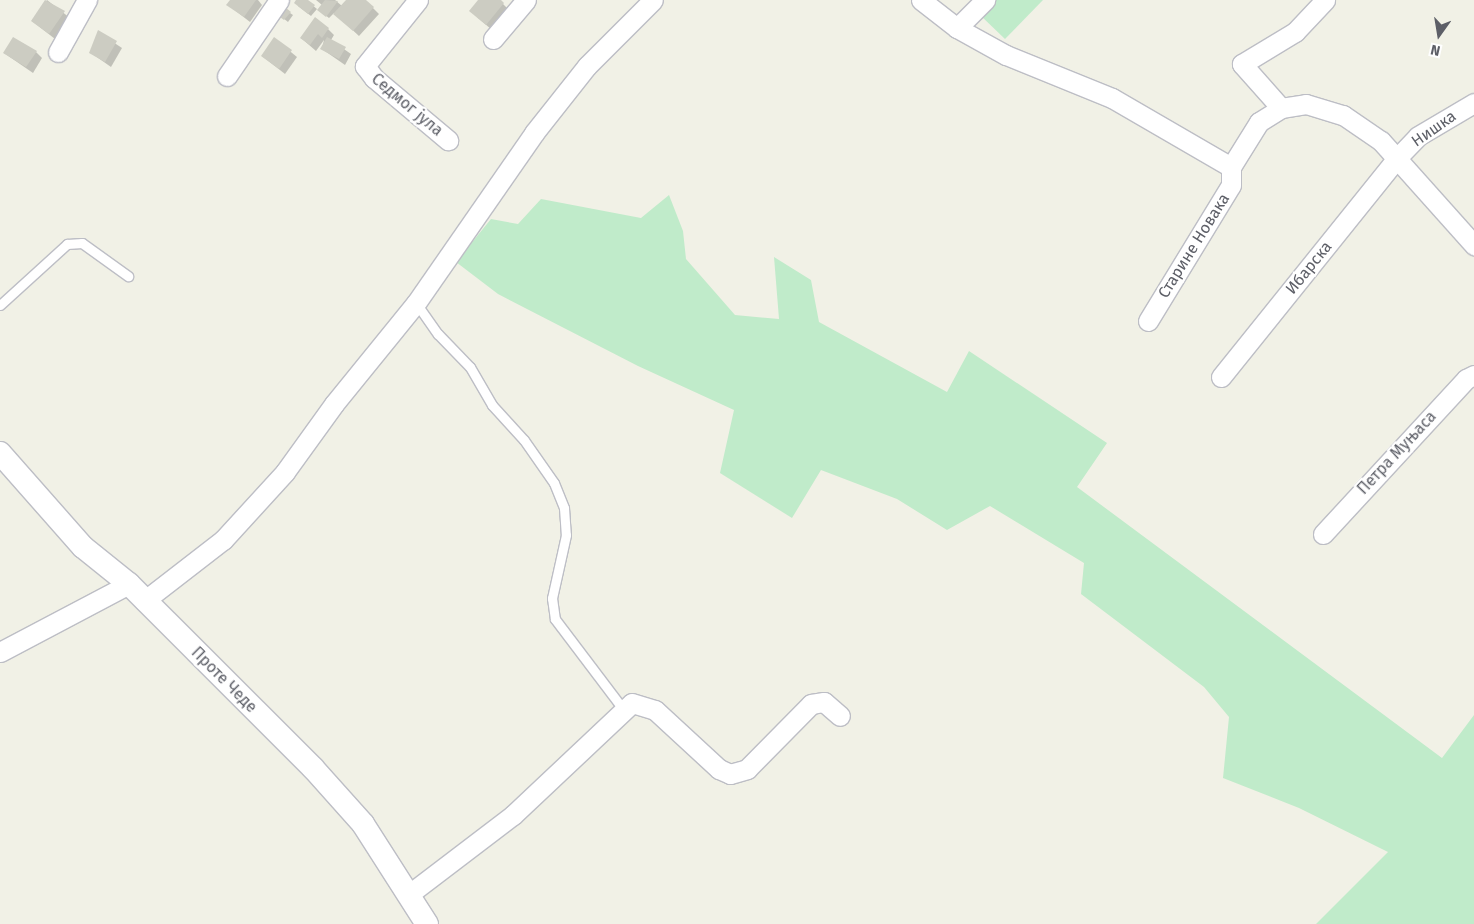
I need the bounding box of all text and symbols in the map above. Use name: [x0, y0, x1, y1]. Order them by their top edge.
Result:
north arrow: [1414, 10, 1464, 60]
text: N: [1429, 41, 1442, 59]
street label: Седмог јула: [367, 70, 447, 140]
street label: Нишка: [1408, 107, 1460, 151]
street label: Старине Новака: [1154, 190, 1234, 302]
street label: Ибарска: [1282, 238, 1336, 298]
street label: Петра Муњаса: [1354, 407, 1440, 499]
street label: Проте Чеде: [187, 643, 261, 717]

